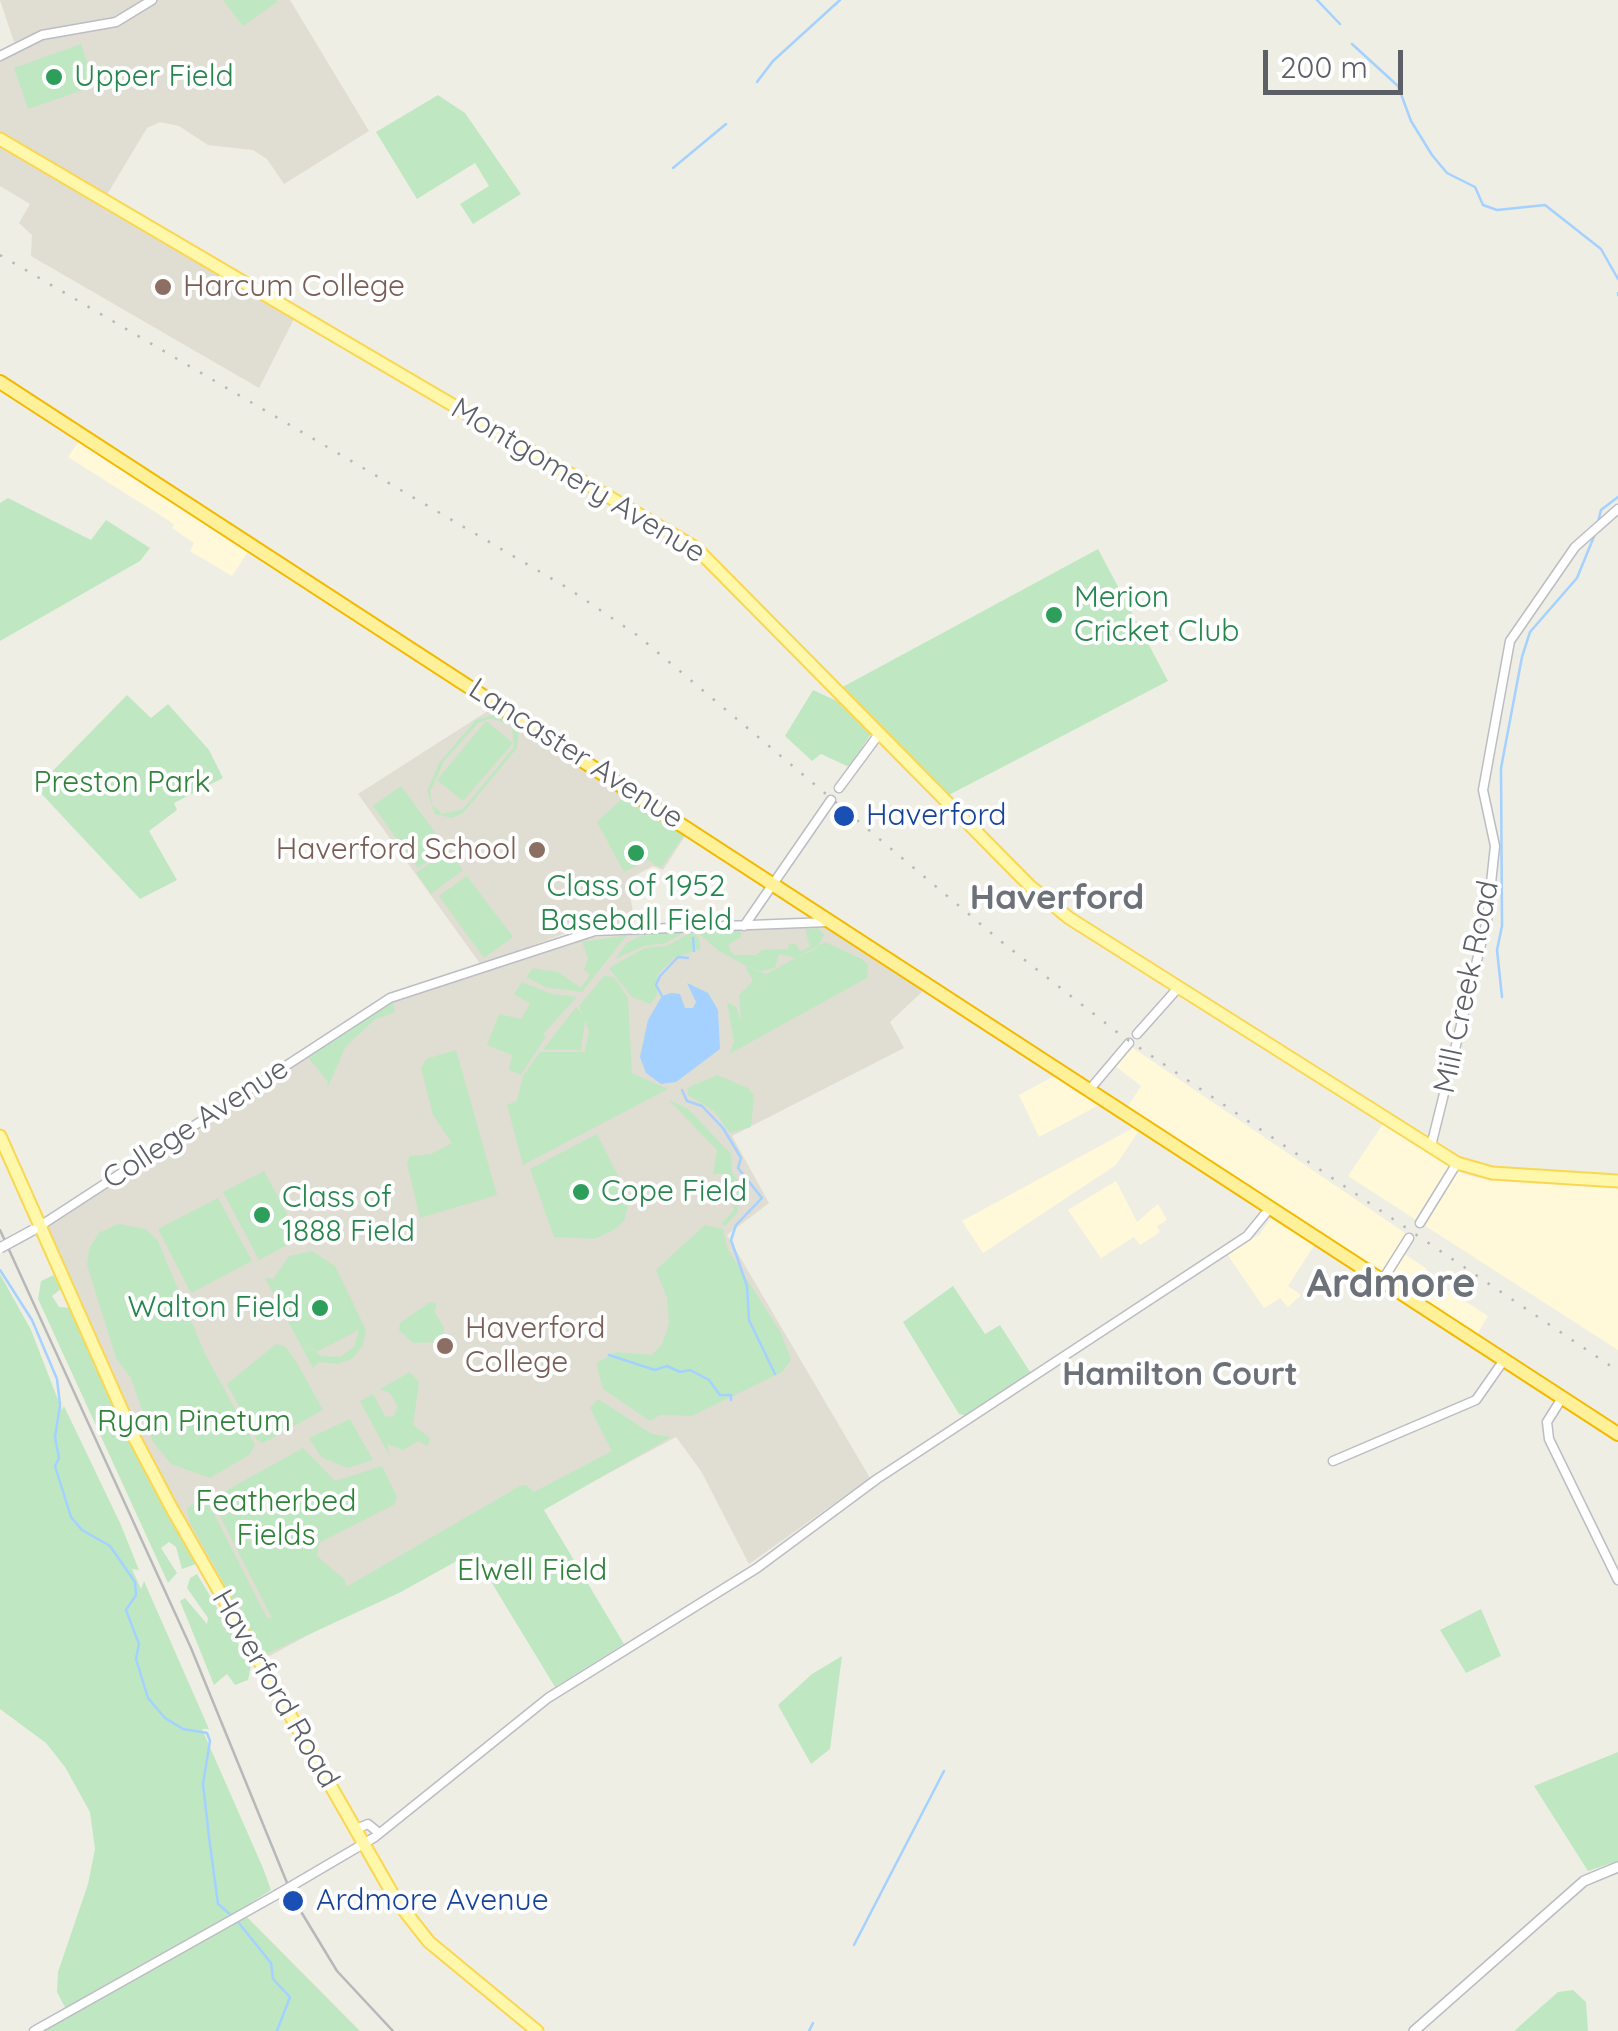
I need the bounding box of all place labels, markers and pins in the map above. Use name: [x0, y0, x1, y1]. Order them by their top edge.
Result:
place label: Upper Field: [74, 59, 234, 95]
marker: Upper Field: [43, 66, 65, 88]
place label: Harcum College: [183, 269, 405, 305]
marker: Harcum College: [152, 276, 174, 298]
place label: Merion Cricket Club: [1074, 580, 1239, 650]
marker: Merion Cricket Club: [1043, 604, 1065, 626]
place label: Haverford: [866, 798, 1007, 834]
marker: Haverford: [831, 803, 857, 829]
place label: Haverford School: [276, 832, 517, 868]
marker: Haverford School: [526, 839, 548, 861]
marker: Class of 1952 Baseball Field: [625, 842, 647, 864]
place label: Class of 1952 Baseball Field: [540, 869, 732, 940]
place label: Cope Field: [601, 1174, 747, 1210]
place label: Class of 1888 Field: [282, 1180, 415, 1250]
marker: Cope Field: [570, 1181, 592, 1203]
marker: Class of 1888 Field: [251, 1204, 273, 1226]
place label: Walton Field: [128, 1290, 300, 1326]
marker: Walton Field: [309, 1297, 331, 1319]
place label: Haverford College: [465, 1311, 606, 1382]
marker: Haverford College: [434, 1335, 456, 1357]
place label: Ardmore Avenue: [316, 1883, 549, 1919]
marker: Ardmore Avenue: [280, 1888, 306, 1914]

